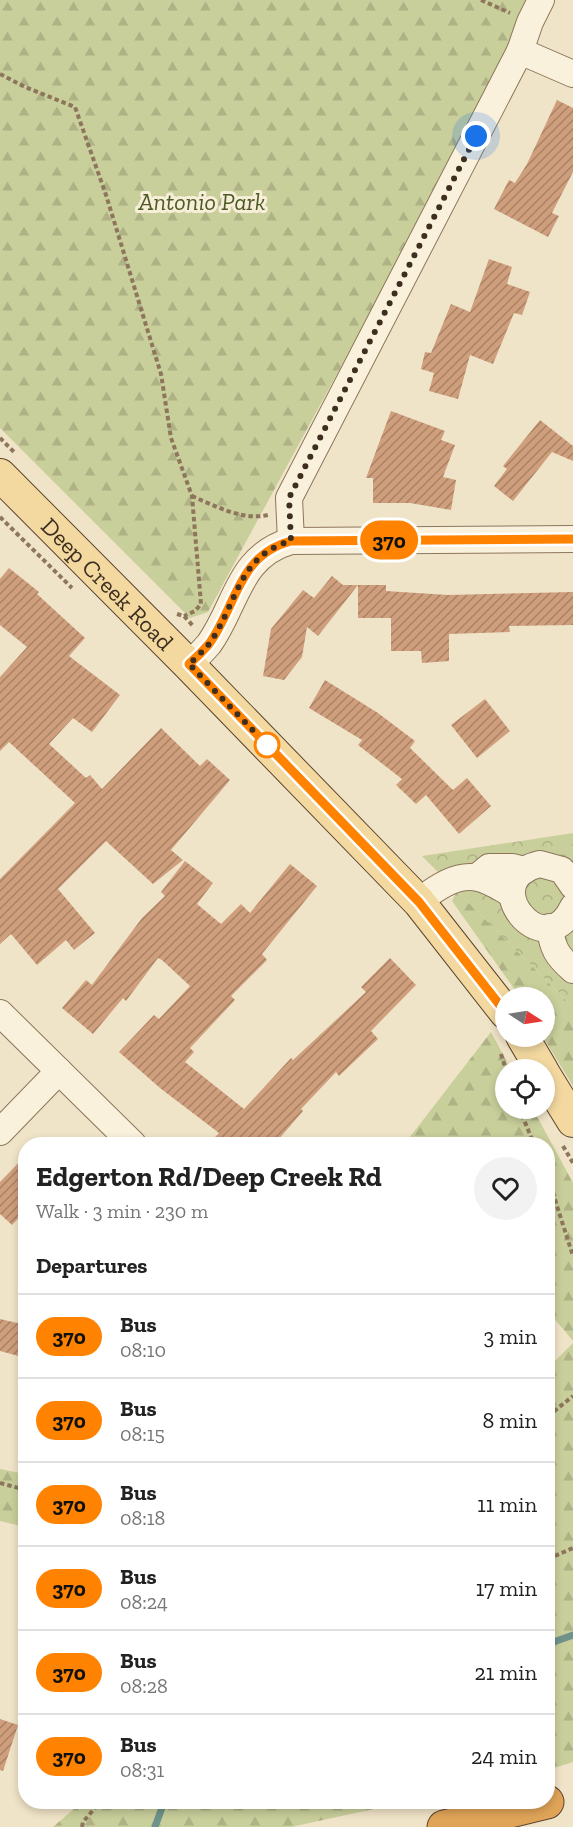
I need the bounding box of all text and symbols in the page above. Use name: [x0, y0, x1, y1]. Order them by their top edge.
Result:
your location: [461, 121, 491, 151]
park label: Antonio Park: [138, 187, 266, 216]
street label: Deep Creek Road: [36, 511, 180, 656]
line badge: 370: [354, 520, 424, 560]
text: 370: [372, 528, 406, 553]
unlabelled marker: [254, 732, 280, 758]
north arrow: [495, 987, 555, 1047]
map controls: [495, 987, 555, 1119]
button: locate: [495, 1059, 555, 1119]
button: heart: [474, 1157, 537, 1220]
text: Edgerton Rd/Deep Creek Rd: [36, 1160, 382, 1193]
text: Walk · 3 min · 230 m: [36, 1199, 208, 1223]
text: Departures: [36, 1252, 147, 1279]
text: Bus: [120, 1311, 157, 1338]
text: 3 min: [483, 1323, 537, 1350]
text: 370: [52, 1324, 86, 1349]
text: 08:10: [120, 1338, 166, 1362]
text: Bus: [120, 1395, 157, 1422]
text: 8 min: [482, 1407, 537, 1434]
text: 370: [52, 1408, 86, 1433]
text: 08:15: [120, 1422, 165, 1446]
text: Bus: [120, 1479, 157, 1506]
text: 11 min: [477, 1491, 537, 1518]
text: 370: [52, 1492, 86, 1517]
text: 08:18: [120, 1506, 165, 1530]
text: Bus: [120, 1563, 157, 1590]
text: 17 min: [476, 1575, 537, 1602]
text: 370: [52, 1576, 86, 1601]
text: 08:24: [120, 1590, 168, 1614]
text: Bus: [120, 1647, 157, 1674]
text: 21 min: [474, 1659, 537, 1686]
text: 370: [52, 1660, 86, 1685]
text: 08:28: [120, 1674, 168, 1698]
text: Bus: [120, 1731, 157, 1758]
text: 24 min: [471, 1743, 537, 1770]
text: 370: [52, 1744, 86, 1769]
text: 08:31: [120, 1758, 164, 1782]

